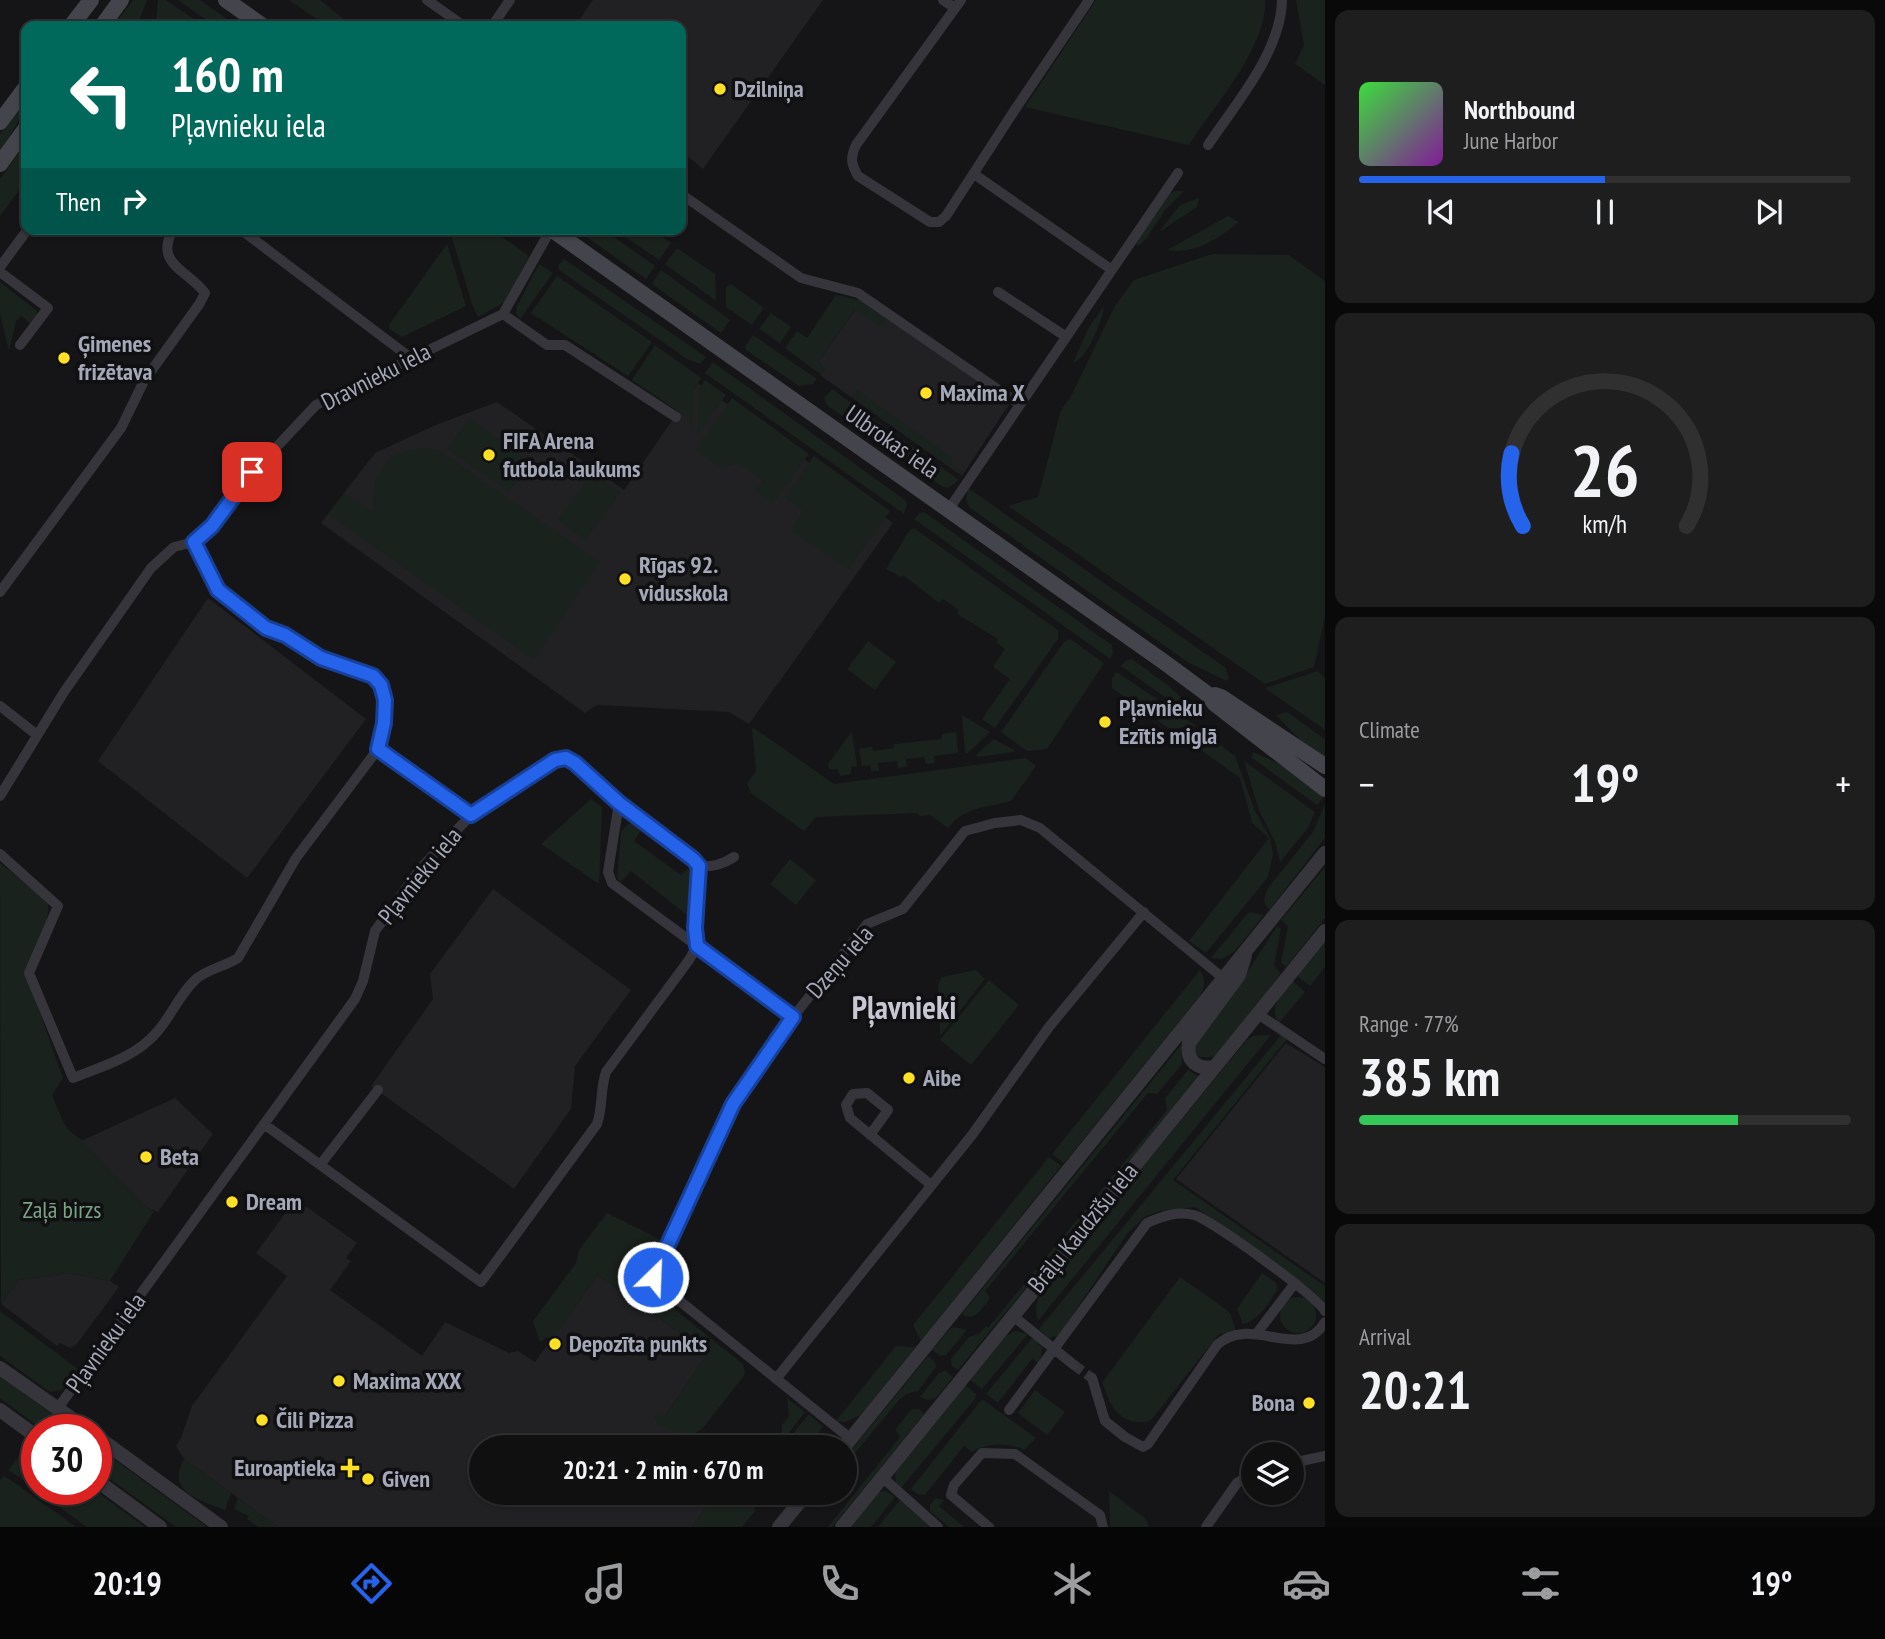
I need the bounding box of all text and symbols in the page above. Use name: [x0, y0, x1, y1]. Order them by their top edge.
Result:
text: 160 m: [171, 42, 284, 106]
icon: left: [56, 49, 147, 140]
place label: Dzilniņa: [734, 73, 804, 104]
marker: Dzilniņa: [712, 81, 728, 97]
text: Northbound: [1464, 93, 1575, 126]
text: Pļavnieku iela: [171, 104, 326, 146]
text: June Harbor: [1464, 126, 1558, 155]
icon: right: [115, 182, 153, 220]
text: Then: [56, 185, 101, 218]
icon: previous: [1422, 193, 1460, 231]
icon: pause: [1586, 193, 1624, 231]
icon: next: [1750, 193, 1788, 231]
place label: Ģimenes frizētava: [78, 328, 153, 387]
street label: Dravnieku iela: [316, 336, 436, 417]
marker: Ģimenes frizētava: [56, 350, 72, 366]
place label: Maxima X: [940, 377, 1025, 408]
marker: Maxima X: [918, 385, 934, 401]
street label: Ulbrokas iela: [839, 398, 945, 485]
text: 26: [1570, 423, 1640, 517]
place label: FIFA Arena futbola laukums: [503, 425, 640, 484]
pin: [222, 442, 282, 502]
marker: FIFA Arena futbola laukums: [481, 447, 497, 463]
icon: arrive: [233, 453, 271, 491]
text: km/h: [1583, 508, 1627, 540]
place label: Rīgas 92. vidusskola: [638, 549, 728, 608]
marker: Rīgas 92. vidusskola: [617, 571, 633, 587]
place label: Pļavnieku Ezītis miglā: [1119, 692, 1217, 751]
marker: Pļavnieku Ezītis miglā: [1097, 714, 1113, 730]
text: Climate: [1359, 715, 1420, 744]
text: 19°: [1571, 749, 1639, 816]
text: −: [1359, 759, 1375, 808]
text: +: [1835, 759, 1851, 808]
street label: Pļavnieku iela: [371, 821, 468, 931]
street label: Dzeņu iela: [799, 919, 880, 1005]
district label: Pļavnieki: [852, 986, 956, 1028]
text: Range · 77%: [1359, 1009, 1459, 1038]
text: 385 km: [1359, 1043, 1500, 1110]
place label: Aibe: [922, 1062, 961, 1093]
marker: Aibe: [901, 1070, 917, 1086]
place label: Beta: [160, 1141, 199, 1172]
marker: Beta: [138, 1149, 154, 1165]
street label: Brāļu Kaudzīšu iela: [1021, 1156, 1144, 1299]
place label: Dream: [246, 1186, 302, 1217]
park label: Zaļā birzs: [23, 1194, 101, 1225]
marker: Dream: [224, 1194, 240, 1210]
position arrow: [616, 1240, 690, 1314]
street label: Pļavnieku iela: [59, 1287, 152, 1399]
text: Arrival: [1359, 1322, 1411, 1351]
place label: Depozīta punkts: [569, 1328, 707, 1359]
marker: Depozīta punkts: [547, 1336, 563, 1352]
text: 20:21: [1359, 1356, 1471, 1423]
place label: Maxima XXX: [353, 1365, 462, 1396]
marker: Maxima XXX: [331, 1373, 347, 1389]
place label: Bona: [1252, 1387, 1295, 1418]
marker: Bona: [1301, 1395, 1317, 1411]
place label: Čili Pizza: [276, 1404, 354, 1435]
marker: Čili Pizza: [254, 1412, 270, 1428]
speed limit sign: 30: [21, 1414, 112, 1505]
map controls: [1241, 1442, 1304, 1505]
button: layers: [1241, 1442, 1304, 1505]
place label: Euroaptieka: [234, 1452, 336, 1483]
text: 20:21 · 2 min · 670 m: [563, 1453, 763, 1486]
marker: Euroaptieka: [342, 1460, 358, 1476]
place label: Given: [382, 1463, 430, 1494]
marker: Given: [360, 1471, 376, 1487]
icon: directions: [347, 1559, 396, 1608]
icon: music: [581, 1559, 630, 1608]
icon: phone: [815, 1559, 864, 1608]
icon: climate: [1048, 1559, 1097, 1608]
icon: car: [1282, 1559, 1331, 1608]
icon: filters: [1516, 1559, 1565, 1608]
text: 20:19: [92, 1562, 162, 1604]
text: 19°: [1750, 1562, 1793, 1604]

